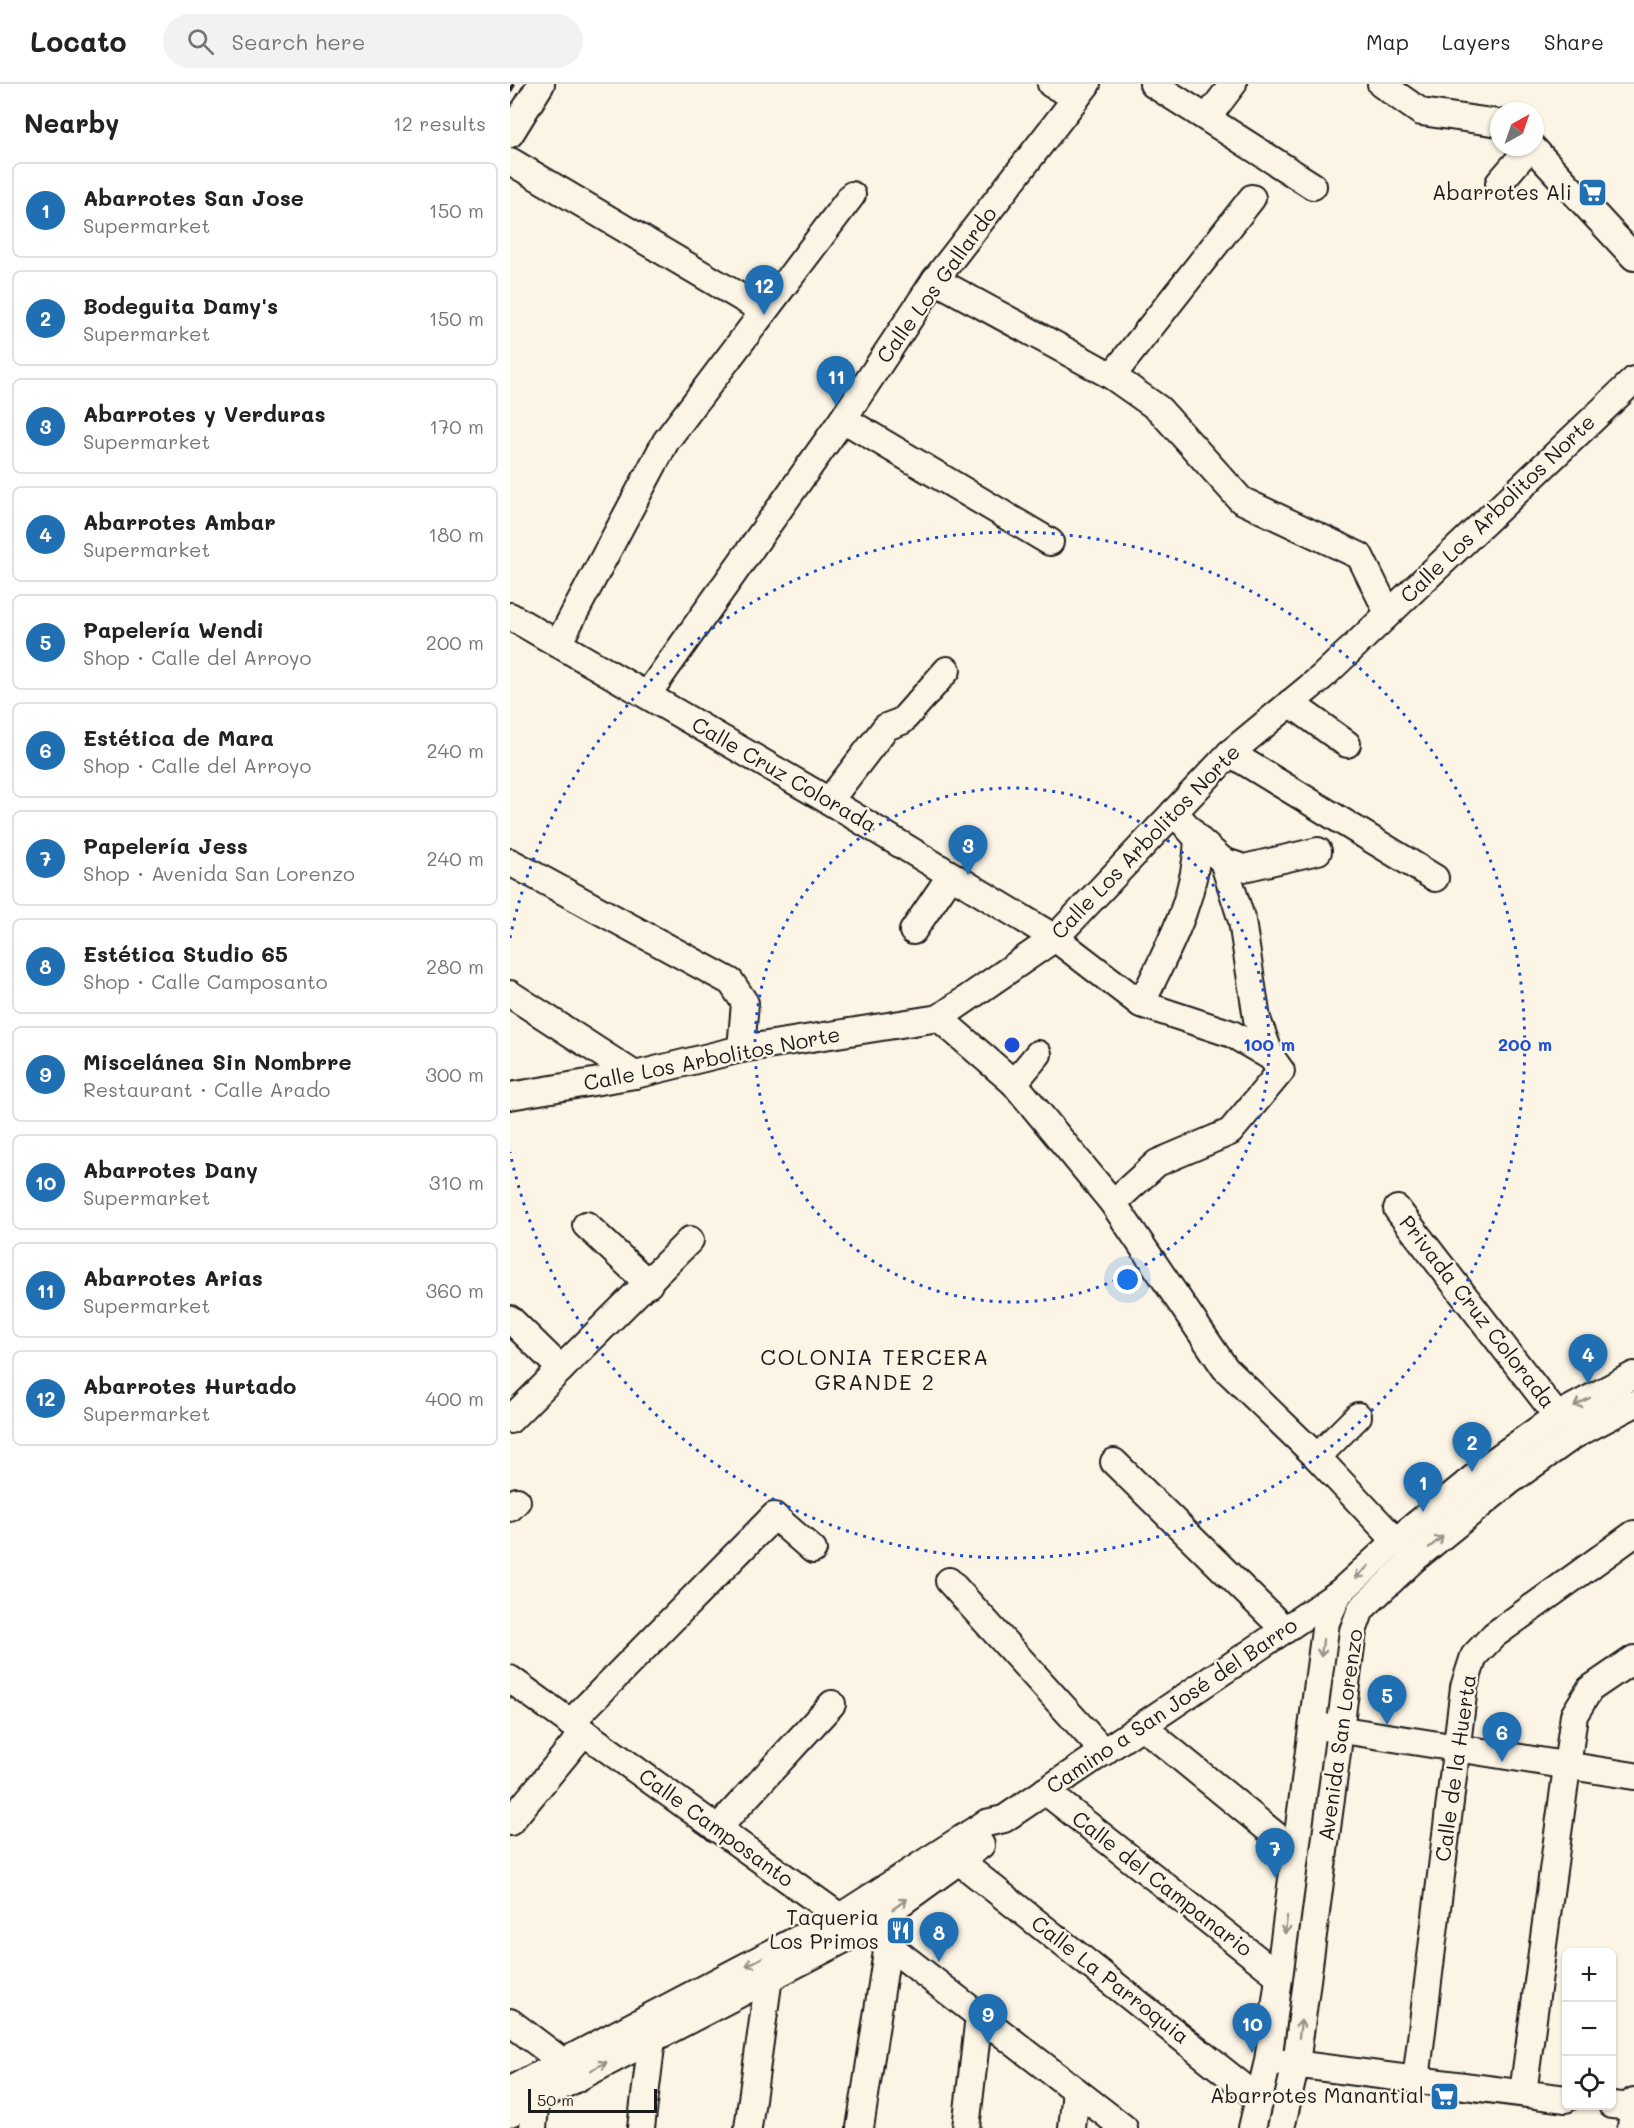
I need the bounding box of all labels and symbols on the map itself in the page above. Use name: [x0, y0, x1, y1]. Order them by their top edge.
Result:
north arrow: [1490, 102, 1544, 156]
supermarket icon: Abarrotes Ali: [1577, 177, 1609, 209]
place label: Abarrotes Ali: [1432, 178, 1572, 205]
street label: Calle Los Gallardo: [870, 200, 1002, 368]
pin: 12: [744, 266, 784, 315]
pin: 11: [816, 356, 856, 406]
street label: Calle Los Arbolitos Norte: [1394, 408, 1600, 608]
street label: Calle Cruz Colorada: [688, 710, 882, 838]
street label: Calle Los Arbolitos Norte: [1045, 738, 1245, 944]
pin: 3: [948, 826, 988, 875]
street label: Calle Los Arbolitos Norte: [581, 1019, 842, 1096]
text: 100 m: [1243, 1032, 1295, 1056]
text: 200 m: [1498, 1032, 1552, 1056]
centre of rings: [1002, 1035, 1022, 1055]
street label: Privada Cruz Colorada: [1394, 1209, 1562, 1413]
your location: [1113, 1265, 1142, 1294]
pin: 4: [1568, 1334, 1608, 1384]
district label: COLONIA TERCERA GRANDE 2: [760, 1342, 990, 1396]
one-way arrow: [1574, 1397, 1592, 1408]
pin: 2: [1452, 1422, 1492, 1472]
pin: 1: [1404, 1462, 1442, 1512]
one-way arrow: [1427, 1535, 1443, 1548]
one-way arrow: [1354, 1565, 1369, 1579]
street label: Camino a San José del Barro: [1041, 1611, 1302, 1799]
street label: Avenida San Lorenzo: [1311, 1627, 1368, 1843]
one-way arrow: [1317, 1638, 1328, 1658]
street label: Calle de la Huerta: [1428, 1672, 1481, 1863]
pin: 5: [1368, 1676, 1406, 1725]
pin: 6: [1482, 1712, 1522, 1762]
street label: Calle Camposanto: [634, 1761, 800, 1892]
street label: Calle del Campanario: [1067, 1804, 1259, 1962]
pin: 7: [1256, 1828, 1294, 1878]
one-way arrow: [891, 1898, 907, 1910]
place label: Taqueria Los Primos: [769, 1903, 879, 1954]
street label: Calle La Parroquia: [1027, 1909, 1195, 2049]
pin: 8: [920, 1912, 958, 1962]
restaurant icon: Taqueria Los Primos: [884, 1914, 916, 1946]
one-way arrow: [1280, 1915, 1291, 1934]
one-way arrow: [745, 1956, 763, 1968]
pin: 9: [968, 1994, 1008, 2044]
pin: 10: [1232, 2004, 1272, 2053]
one-way arrow: [1295, 2020, 1306, 2040]
one-way arrow: [590, 2060, 608, 2072]
supermarket icon: Abarrotes Manantial: [1429, 2080, 1461, 2112]
place label: Abarrotes Manantial: [1210, 2081, 1424, 2108]
scale bar: [528, 2086, 657, 2114]

